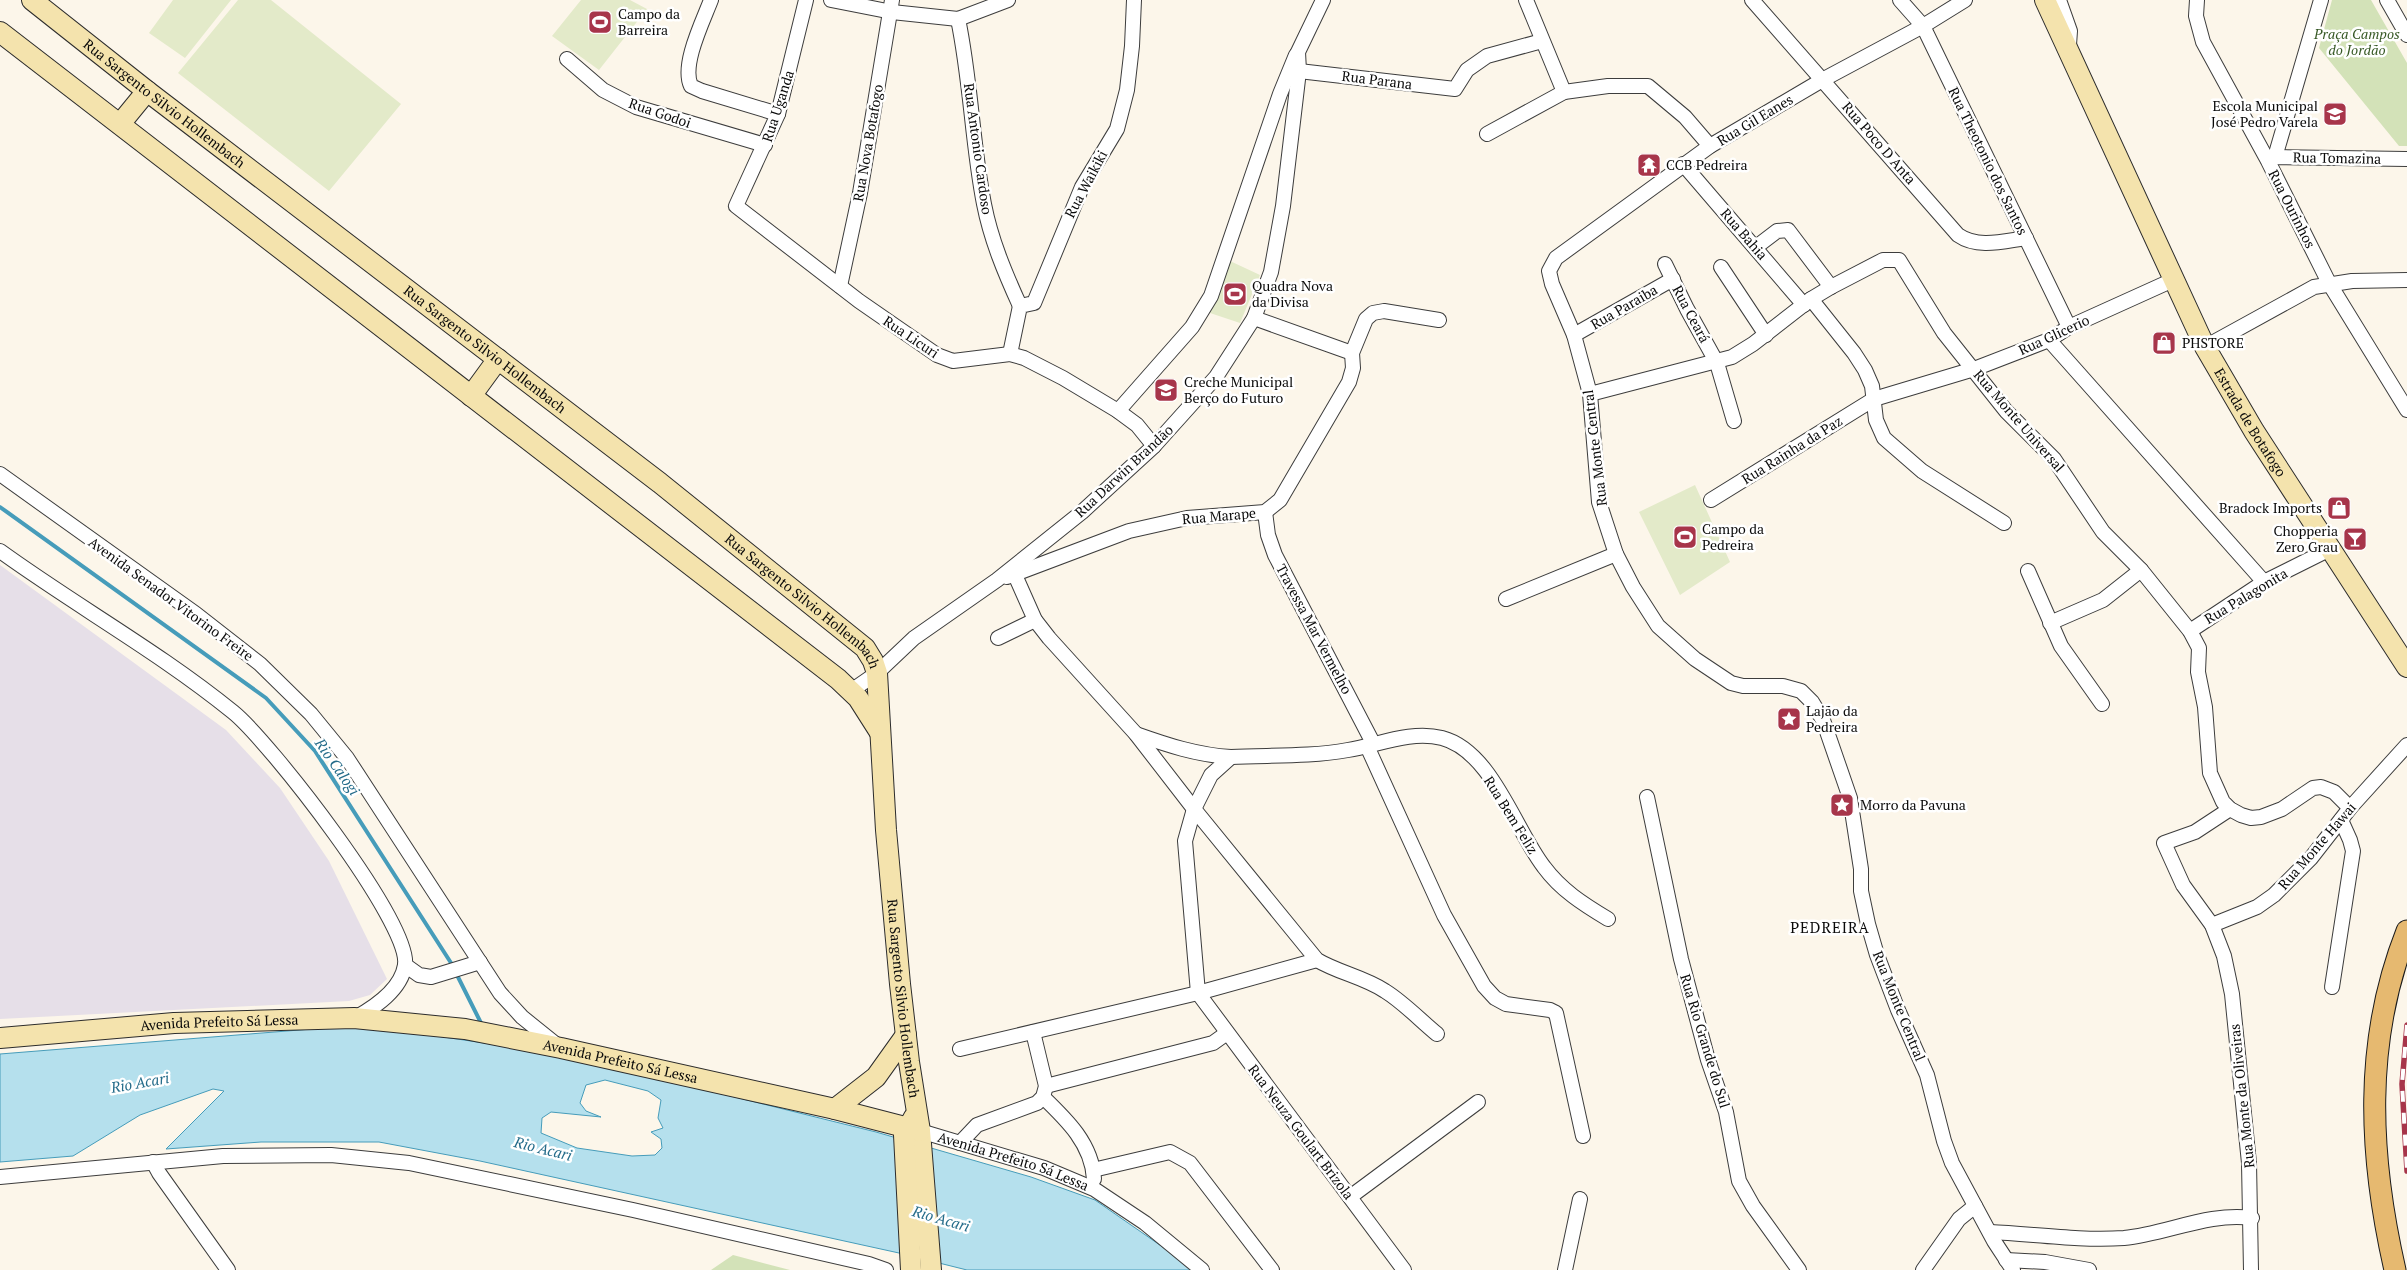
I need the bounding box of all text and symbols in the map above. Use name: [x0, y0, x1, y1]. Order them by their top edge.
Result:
place label: Campo da Barreira: [618, 4, 680, 39]
sports icon: Campo da Barreira: [587, 9, 613, 35]
park label: Praça Campos do Jordão: [2313, 24, 2400, 59]
street label: Rua Sargento Silvio Hollembach: [80, 34, 249, 172]
street label: Rua Parana: [1341, 66, 1413, 93]
street label: Rua Uganda: [757, 68, 798, 144]
street label: Rua Antonio Cardoso: [960, 82, 997, 216]
street label: Rua Nova Botafogo: [848, 83, 887, 203]
street label: Rua Theotonio dos Santos: [1944, 84, 2033, 238]
street label: Rua Gil Eanes: [1713, 89, 1796, 150]
street label: Rua Godoi: [627, 93, 694, 132]
place label: Escola Municipal José Pedro Varela: [2211, 96, 2318, 131]
street label: Rua Poco D Anta: [1838, 97, 1921, 188]
school or university icon: Escola Municipal José Pedro Varela: [2322, 101, 2348, 127]
street label: Rua Waikiki: [1060, 147, 1111, 221]
street label: Rua Tomazina: [2293, 147, 2381, 168]
temple icon: CCB Pedreira: [1636, 152, 1662, 178]
place label: CCB Pedreira: [1666, 155, 1748, 174]
street label: Rua Ourinhos: [2265, 166, 2320, 251]
street label: Rua Bahia: [1717, 204, 1772, 264]
place label: Quadra Nova da Divisa: [1252, 276, 1333, 311]
street label: Rua Paraiba: [1587, 280, 1661, 333]
street label: Rua Sargento Silvio Hollembach: [400, 281, 570, 417]
sports icon: Quadra Nova da Divisa: [1222, 281, 1248, 307]
street label: Rua Ceará: [1668, 282, 1715, 346]
street label: Rua Glicerio: [2015, 310, 2093, 359]
street label: Rua Licuri: [880, 311, 943, 362]
shop icon: PHSTORE: [2151, 330, 2177, 356]
place label: PHSTORE: [2182, 333, 2244, 352]
street label: Estrada de Botafogo: [2210, 364, 2291, 480]
street label: Rua Monte Universal: [1970, 365, 2069, 476]
place label: Creche Municipal Berço do Futuro: [1184, 372, 1293, 407]
school or university icon: Creche Municipal Berço do Futuro: [1153, 377, 1179, 403]
street label: Rua Monte Central: [1578, 389, 1611, 507]
street label: Rua Rainha da Paz: [1738, 411, 1846, 488]
street label: Rua Darwin Brandão: [1070, 420, 1177, 521]
shop icon: Bradock Imports: [2326, 495, 2352, 521]
place label: Bradock Imports: [2219, 498, 2322, 517]
street label: Rua Marape: [1181, 503, 1257, 528]
place label: Campo da Pedreira: [1702, 519, 1764, 554]
place label: Chopperia Zero Grau: [2273, 521, 2338, 556]
sports icon: Campo da Pedreira: [1672, 524, 1698, 550]
bar icon: Chopperia Zero Grau: [2342, 526, 2368, 552]
street label: Rua Sargento Silvio Hollembach: [721, 529, 885, 671]
street label: Avenida Senador Vitorino Freire: [85, 532, 258, 665]
street label: Travessa Mar Vermelho: [1272, 560, 1357, 697]
street label: Rua Palagonita: [2201, 563, 2291, 628]
place label: Lajão da Pedreira: [1806, 701, 1858, 736]
place icon: Lajão da Pedreira: [1776, 706, 1802, 732]
water label: Rio Calogi: [310, 733, 365, 800]
street label: Rua Bem Feliz: [1480, 772, 1543, 857]
place icon: Morro da Pavuna: [1829, 792, 1855, 818]
place label: Morro da Pavuna: [1860, 795, 1966, 814]
street label: Rua Monte Hawai: [2273, 798, 2360, 893]
street label: Rua Sargento Silvio Hollembach: [883, 898, 925, 1099]
district label: PEDREIRA: [1790, 917, 1870, 937]
street label: Rua Monte Central: [1869, 948, 1930, 1064]
street label: Rua Rio Grande do Sul: [1676, 972, 1735, 1110]
street label: Avenida Prefeito Sá Lessa: [140, 1010, 299, 1035]
street label: Rua Monte da Oliveiras: [2224, 1023, 2259, 1169]
street label: Avenida Prefeito Sá Lessa: [541, 1035, 700, 1087]
street label: Rua Neuza Goulart Brizola: [1244, 1060, 1359, 1203]
water label: Rio Acari: [108, 1067, 171, 1097]
street label: Avenida Prefeito Sá Lessa: [936, 1127, 1092, 1195]
water label: Rio Acari: [511, 1131, 575, 1165]
water label: Rio Acari: [909, 1200, 973, 1236]

